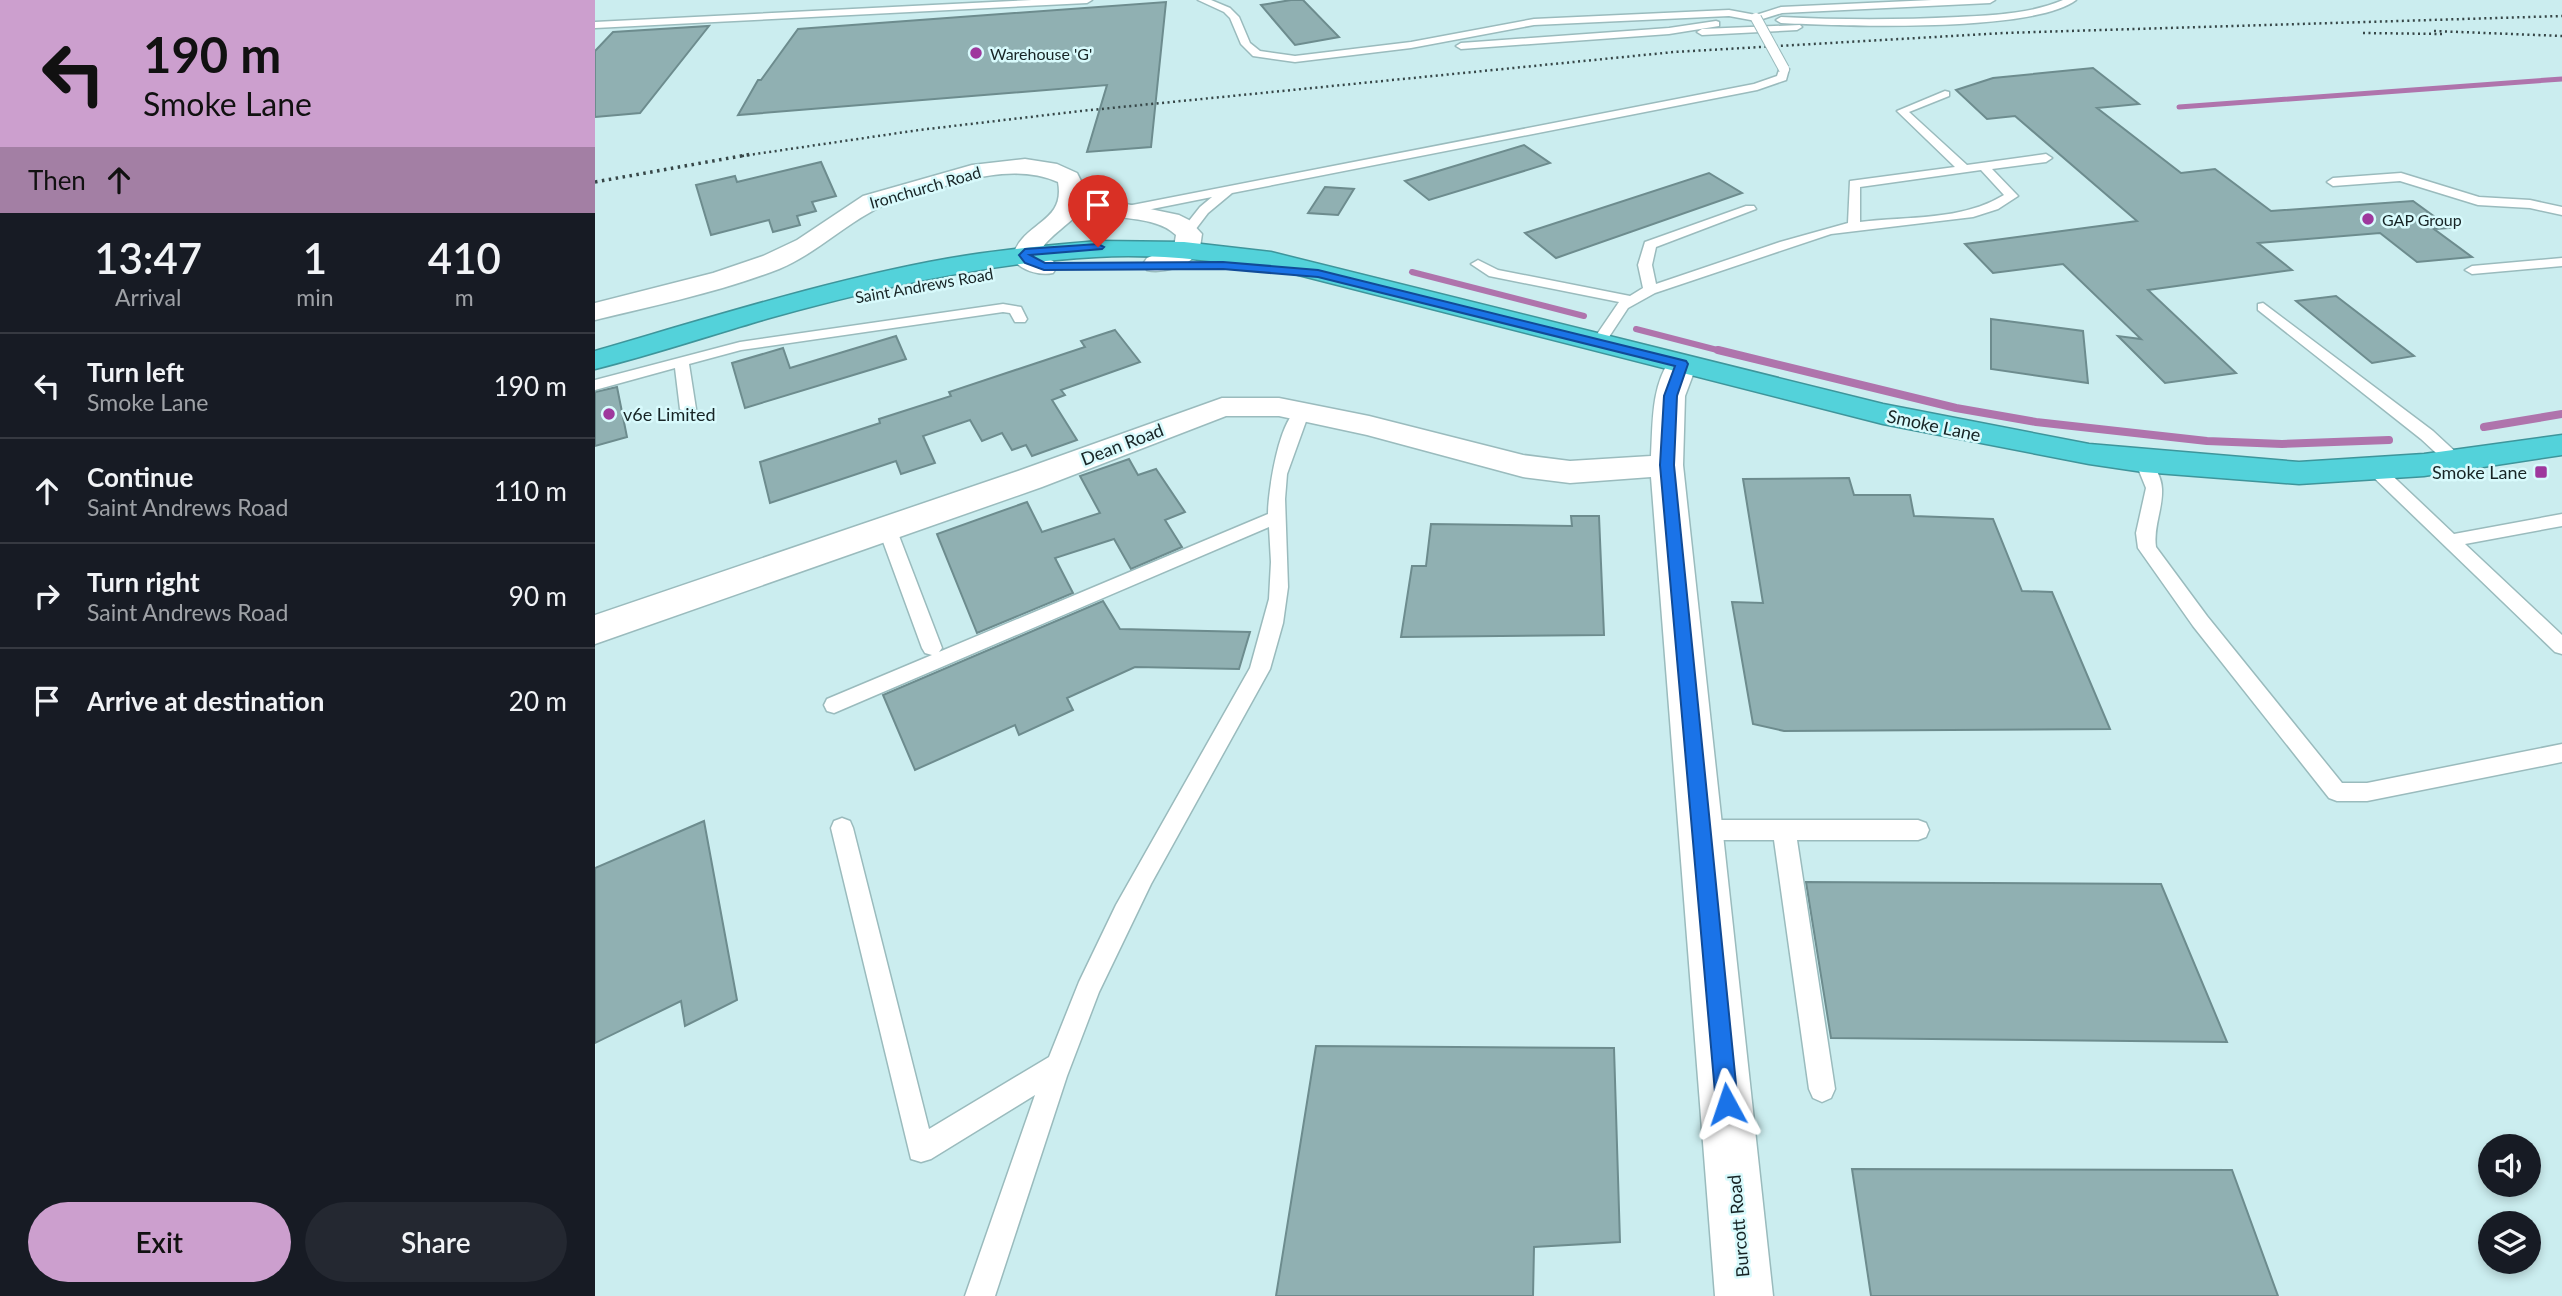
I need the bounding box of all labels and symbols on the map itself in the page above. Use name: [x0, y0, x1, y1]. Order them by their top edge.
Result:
place label: Warehouse 'G': [990, 44, 1092, 63]
marker: Warehouse 'G': [968, 45, 984, 61]
street label: Ironchurch Road: [867, 162, 983, 212]
pin: [1068, 175, 1128, 247]
place label: GAP Group: [2382, 210, 2462, 229]
marker: GAP Group: [2360, 211, 2376, 227]
street label: Saint Andrews Road: [853, 263, 995, 307]
place label: v6e Limited: [623, 403, 716, 425]
street label: Smoke Lane: [1885, 404, 1983, 446]
marker: v6e Limited: [601, 406, 617, 422]
street label: Dean Road: [1078, 418, 1166, 470]
place label: Smoke Lane: [2432, 461, 2527, 483]
marker: Smoke Lane: [2533, 464, 2549, 480]
position arrow: [1690, 1067, 1764, 1141]
street label: Burcott Road: [1723, 1174, 1753, 1278]

